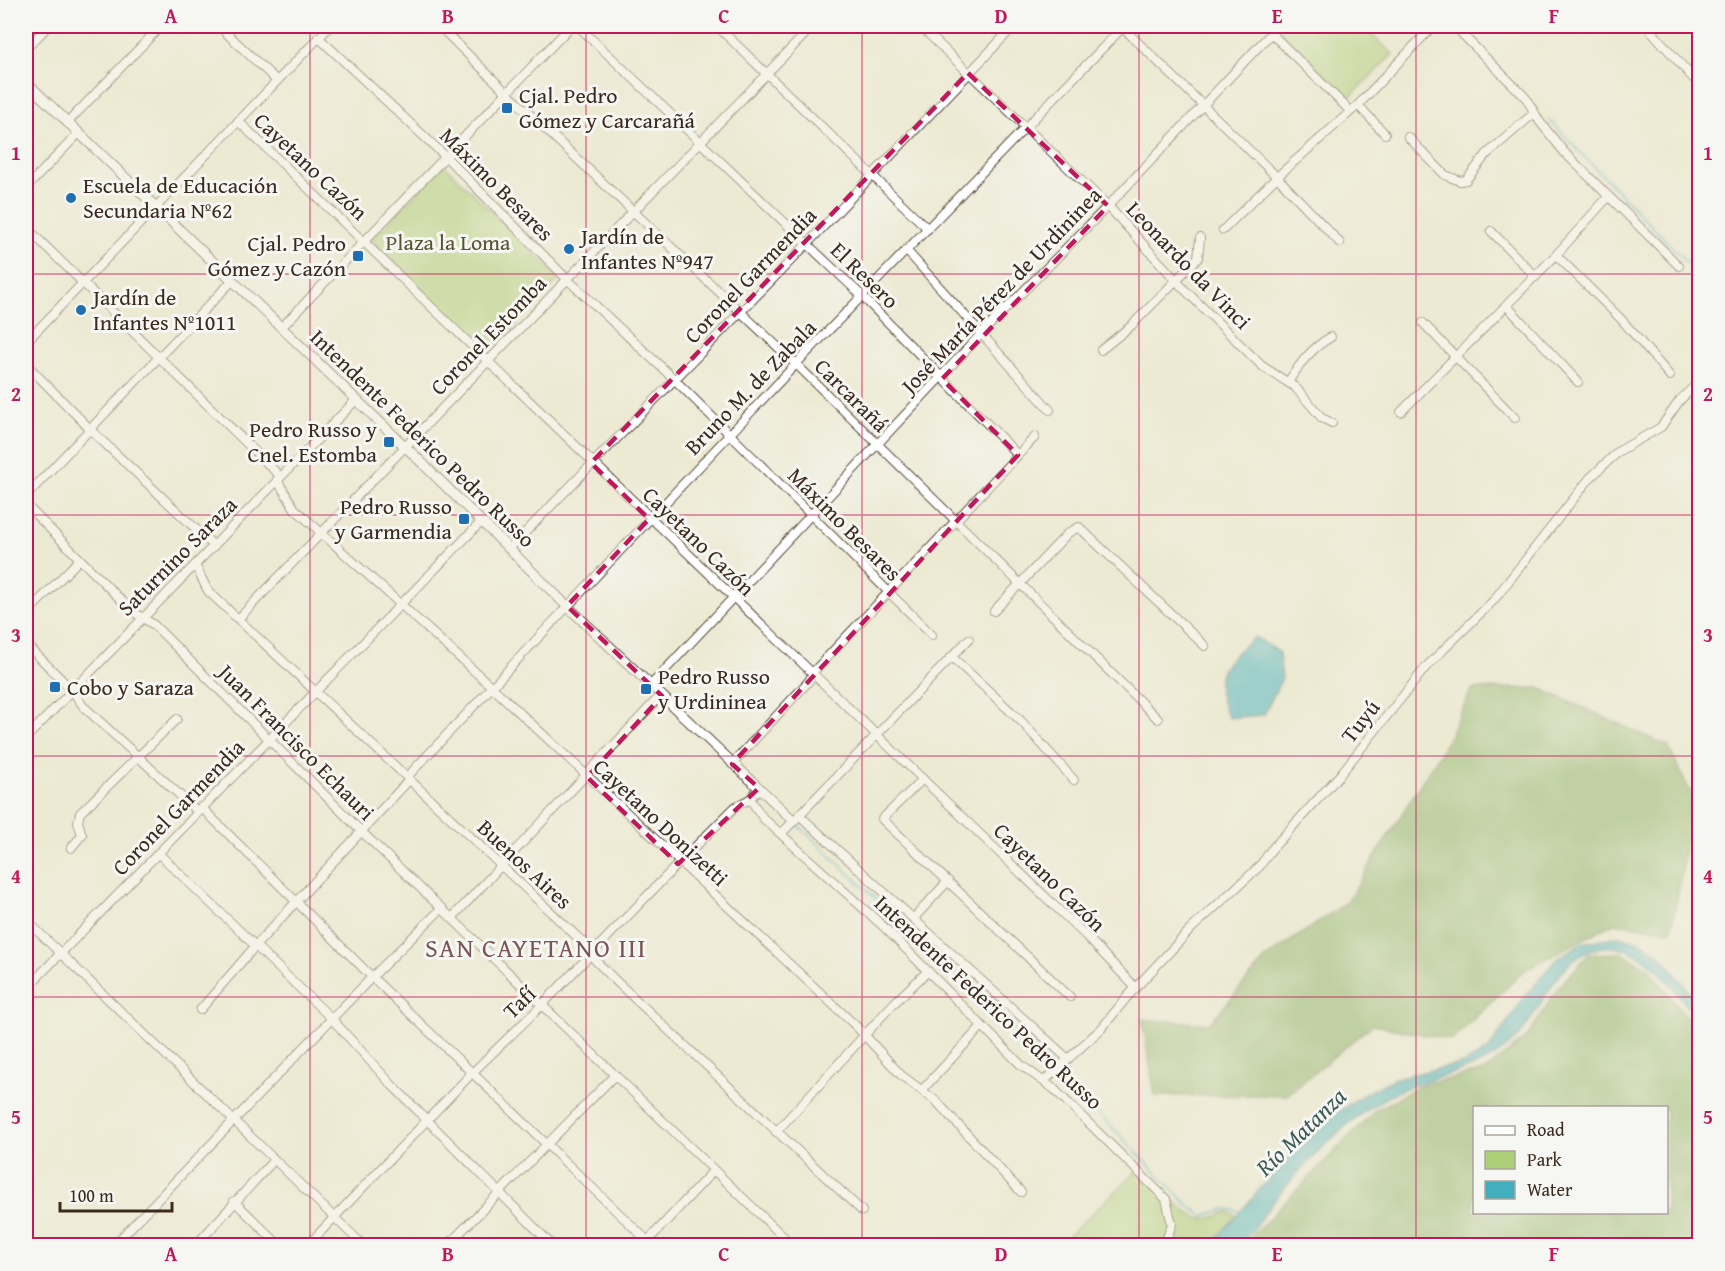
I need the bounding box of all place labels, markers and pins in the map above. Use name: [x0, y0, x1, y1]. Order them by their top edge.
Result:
place label: Cjal. Pedro Gómez y Carcarañá: [519, 79, 696, 136]
marker: Cjal. Pedro Gómez y Carcarañá: [500, 101, 514, 115]
place label: Escuela de Educación Secundaria Nº62: [83, 169, 278, 226]
marker: Escuela de Educación Secundaria Nº62: [64, 191, 78, 205]
place label: Jardín de Infantes Nº947: [578, 220, 714, 277]
place label: Cjal. Pedro Gómez y Cazón: [208, 227, 347, 284]
marker: Jardín de Infantes Nº947: [562, 242, 576, 256]
marker: Cjal. Pedro Gómez y Cazón: [351, 249, 365, 263]
place label: Jardín de Infantes Nº1011: [90, 281, 237, 338]
marker: Jardín de Infantes Nº1011: [74, 303, 88, 317]
place label: Pedro Russo y Cnel. Estomba: [247, 413, 378, 470]
marker: Pedro Russo y Cnel. Estomba: [382, 435, 396, 449]
place label: Pedro Russo y Garmendia: [334, 490, 453, 547]
marker: Pedro Russo y Garmendia: [457, 512, 471, 526]
place label: Pedro Russo y Urdininea: [657, 660, 770, 717]
place label: Cobo y Saraza: [67, 671, 194, 703]
marker: Cobo y Saraza: [48, 680, 62, 694]
marker: Pedro Russo y Urdininea: [639, 682, 653, 696]

